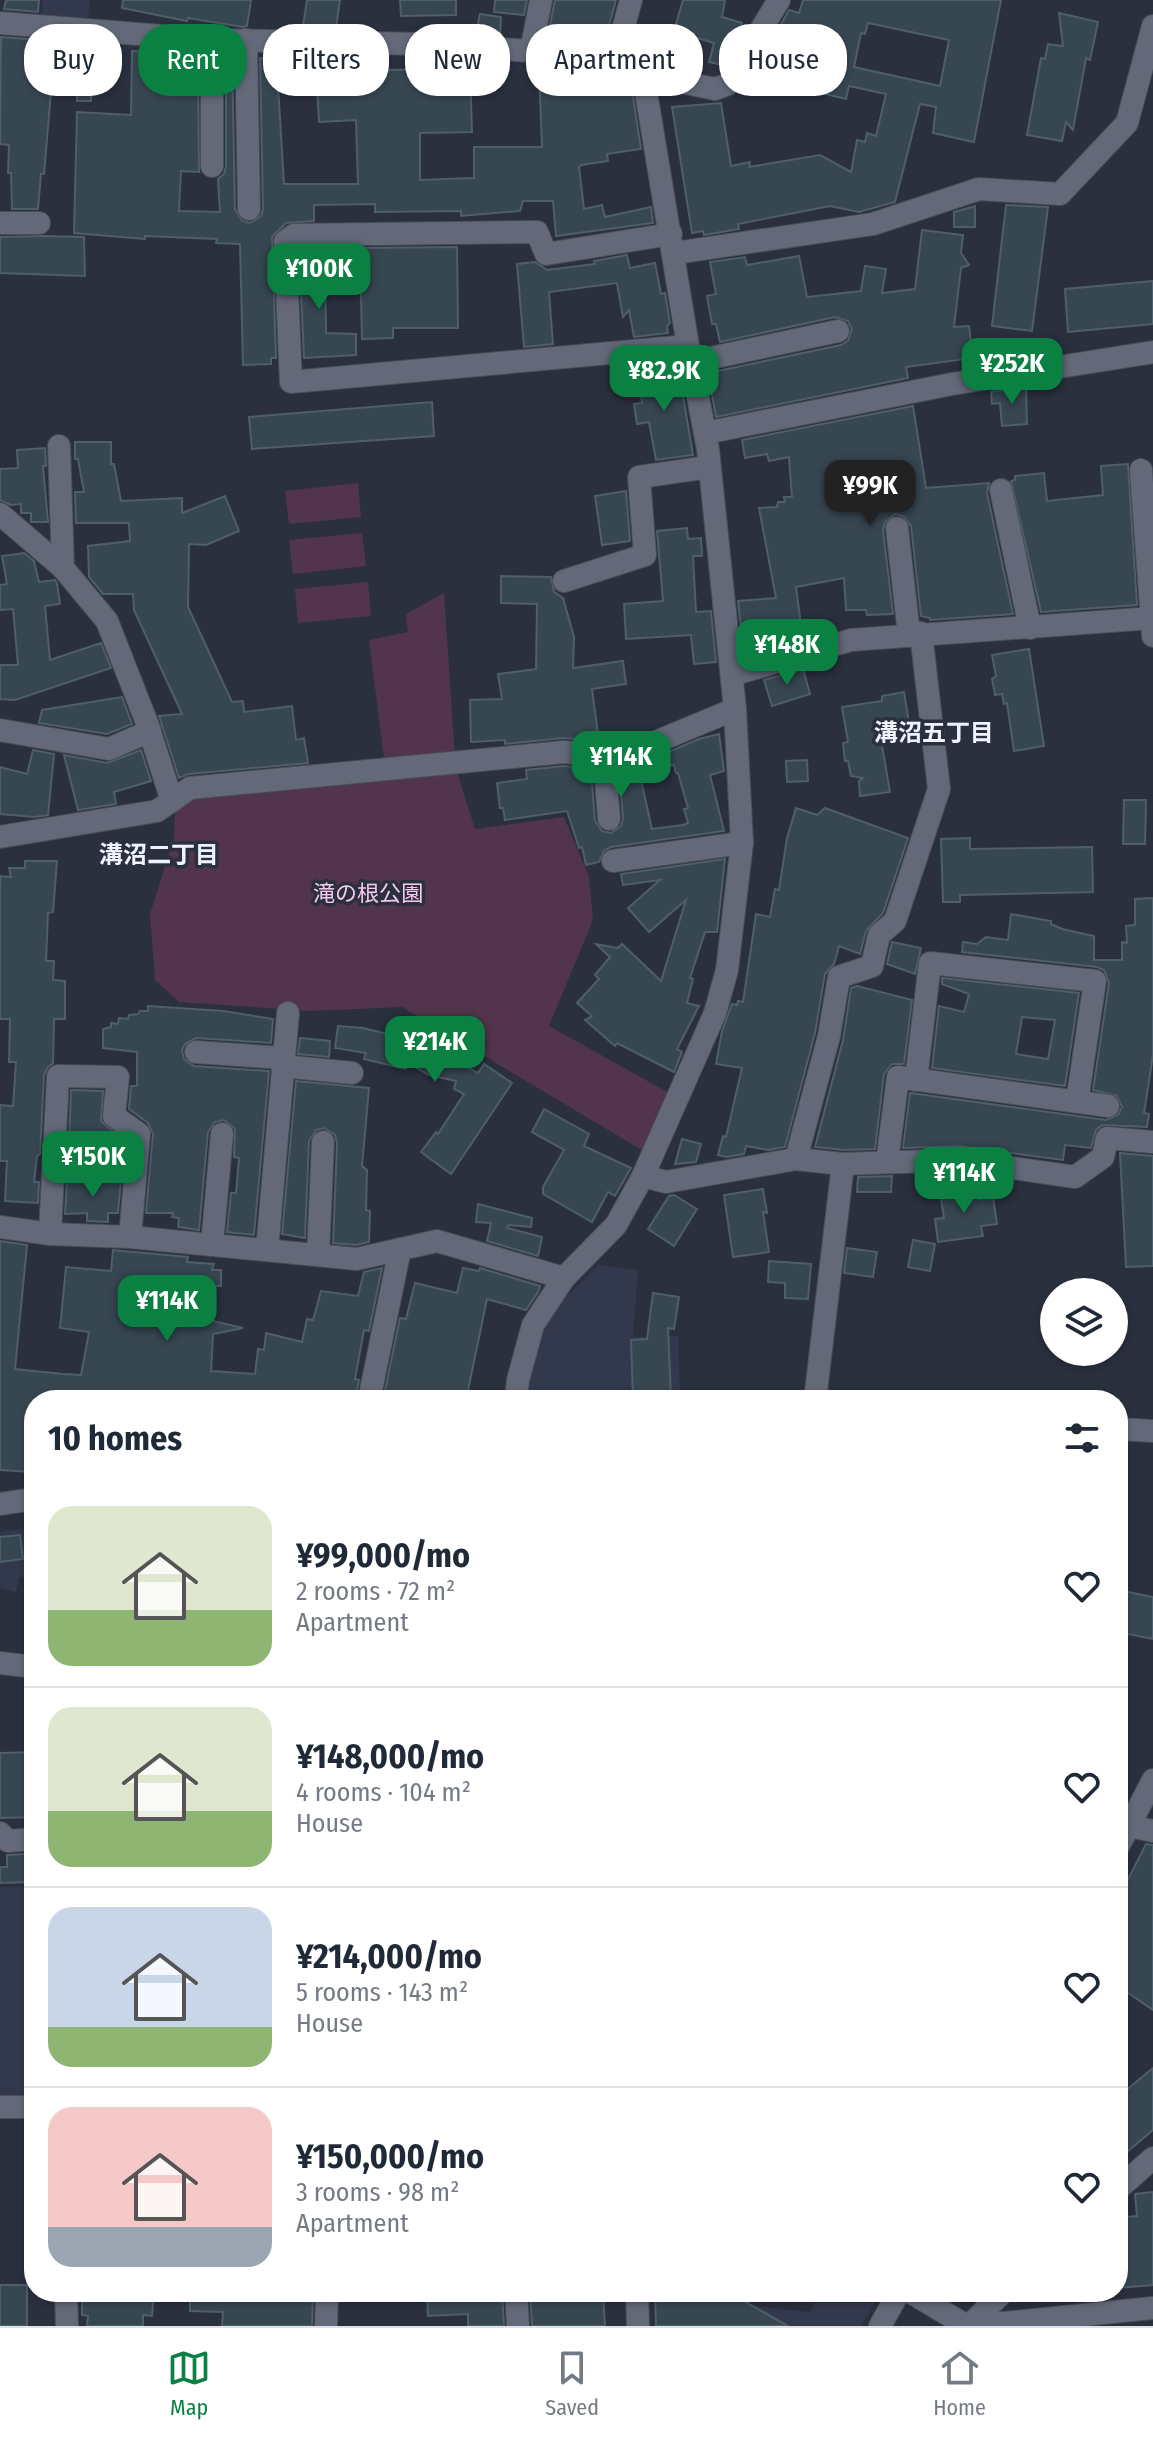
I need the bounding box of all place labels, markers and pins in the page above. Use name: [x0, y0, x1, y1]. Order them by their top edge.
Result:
pin: ¥100K: [263, 243, 375, 311]
pin: ¥252K: [956, 338, 1068, 406]
pin: ¥82.9K: [599, 345, 729, 413]
pin: ¥99K: [823, 460, 917, 528]
pin: ¥148K: [731, 619, 843, 687]
pin: ¥114K: [565, 731, 677, 799]
pin: ¥214K: [379, 1016, 491, 1084]
pin: ¥150K: [37, 1131, 149, 1199]
pin: ¥114K: [908, 1147, 1020, 1215]
pin: ¥114K: [111, 1275, 223, 1343]

